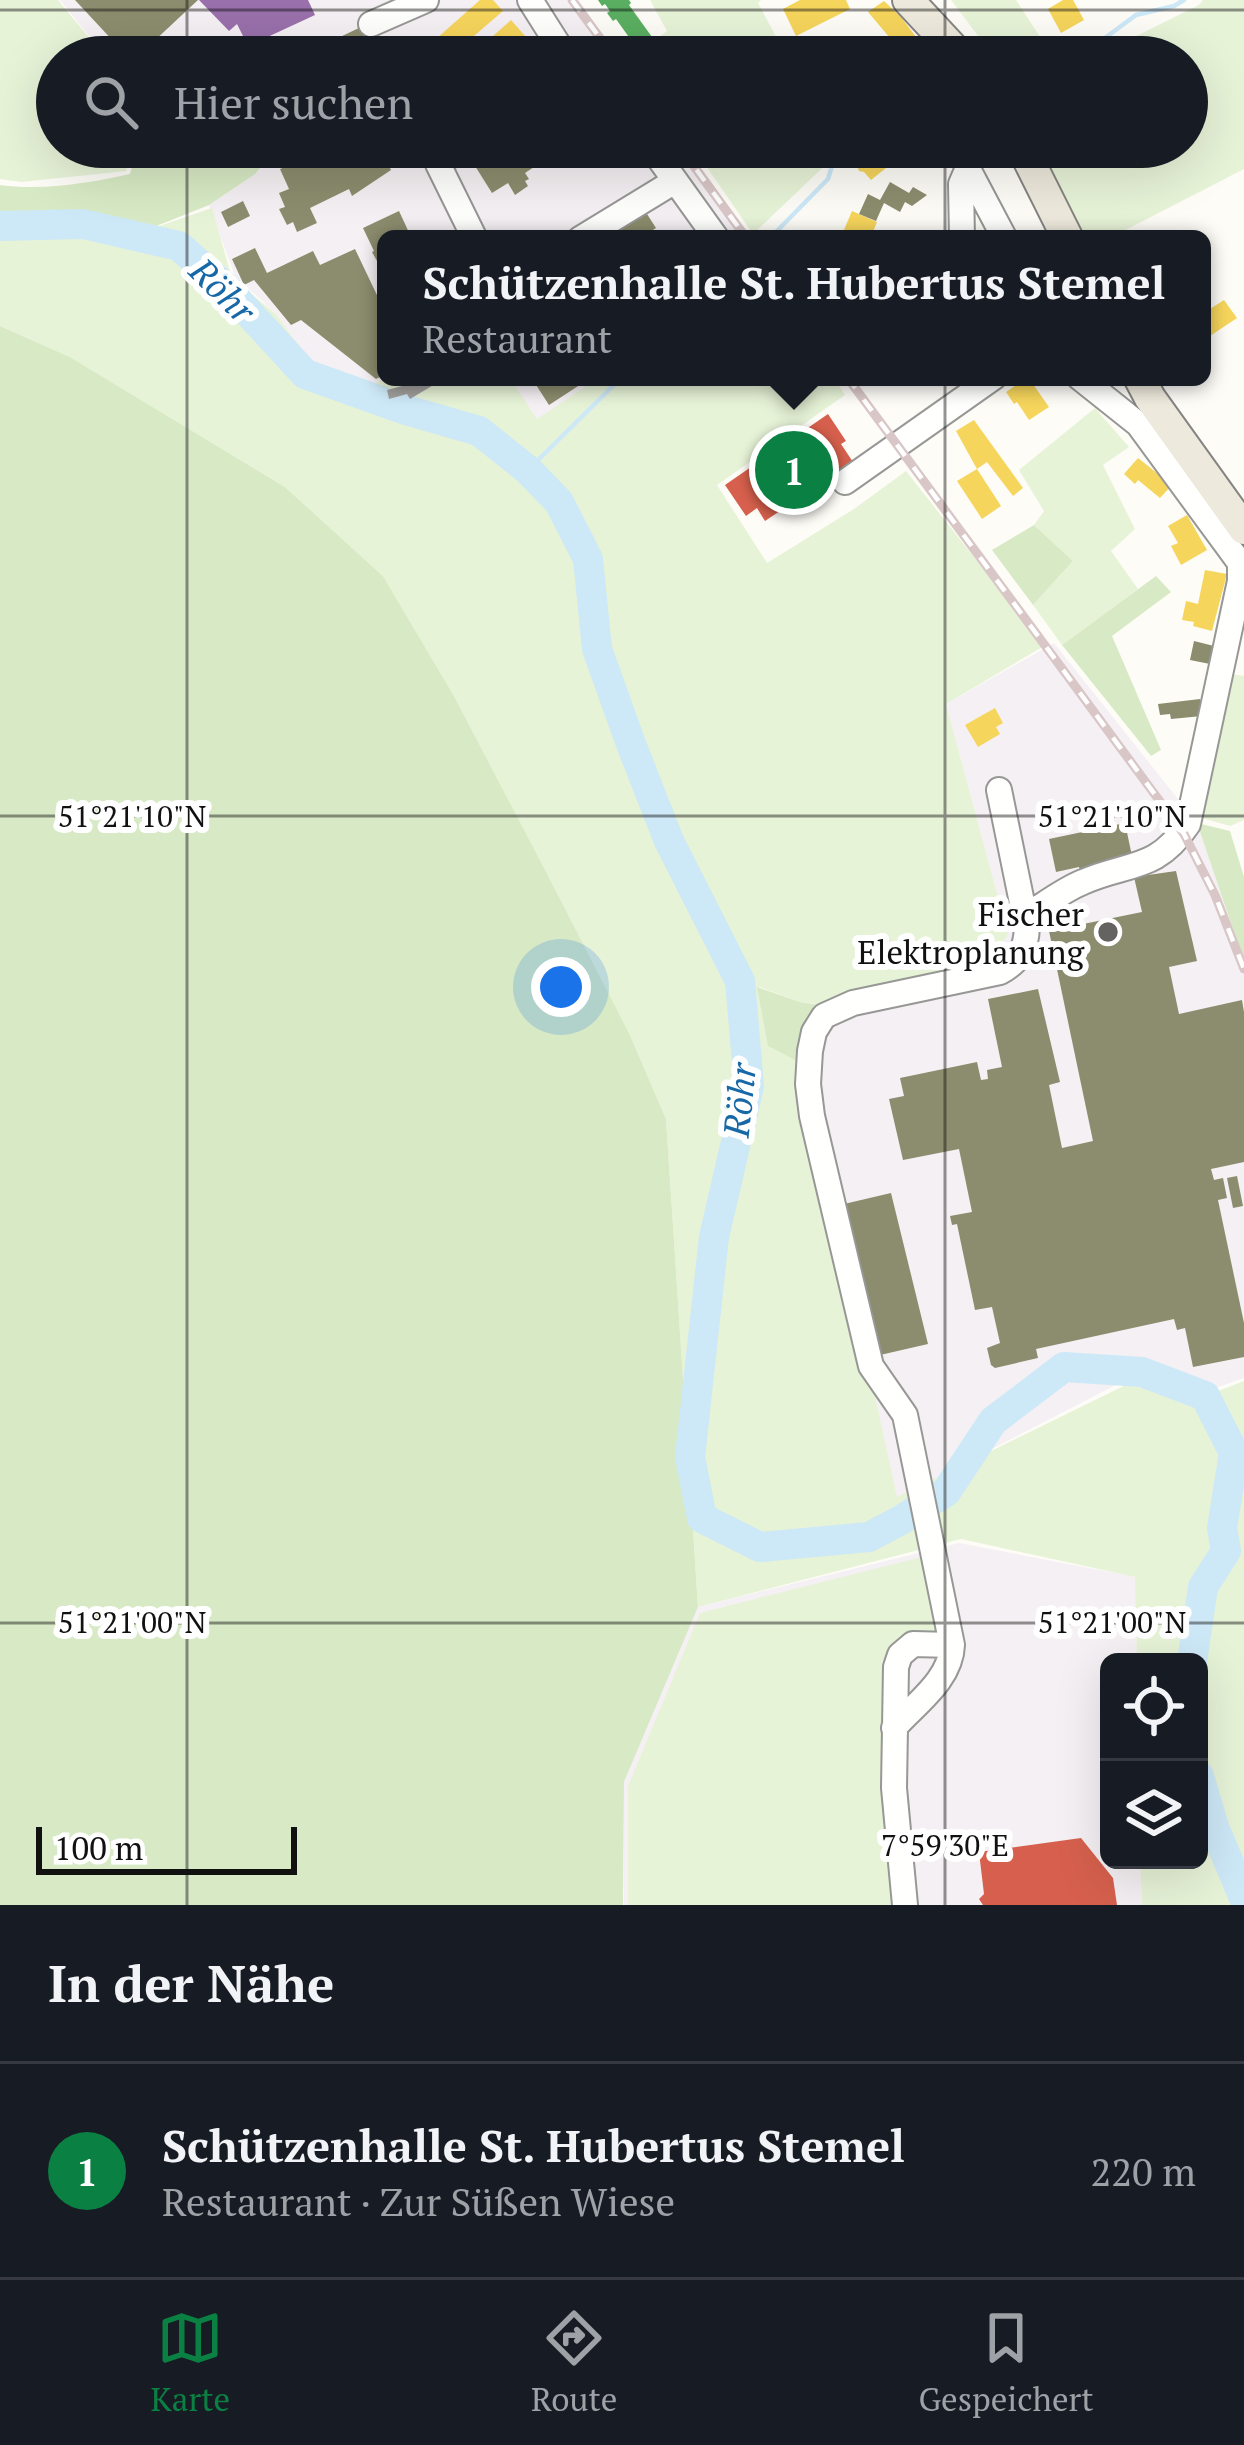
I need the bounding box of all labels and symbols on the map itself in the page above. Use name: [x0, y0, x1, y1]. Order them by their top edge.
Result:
water label: Röhr: [180, 247, 267, 334]
pin: 1: [755, 425, 833, 515]
text: 51°21'10"N: [58, 796, 206, 836]
text: 51°21'10"N: [1038, 796, 1186, 836]
place label: Fischer Elektroplanung: [857, 892, 1085, 973]
marker: Fischer Elektroplanung: [1095, 919, 1121, 945]
your location: [531, 957, 591, 1017]
water label: Röhr: [712, 1059, 766, 1140]
text: 51°21'00"N: [58, 1602, 206, 1642]
text: 51°21'00"N: [1038, 1602, 1186, 1642]
scale bar: [36, 1821, 297, 1874]
text: 7°59'30"E: [881, 1825, 1009, 1865]

